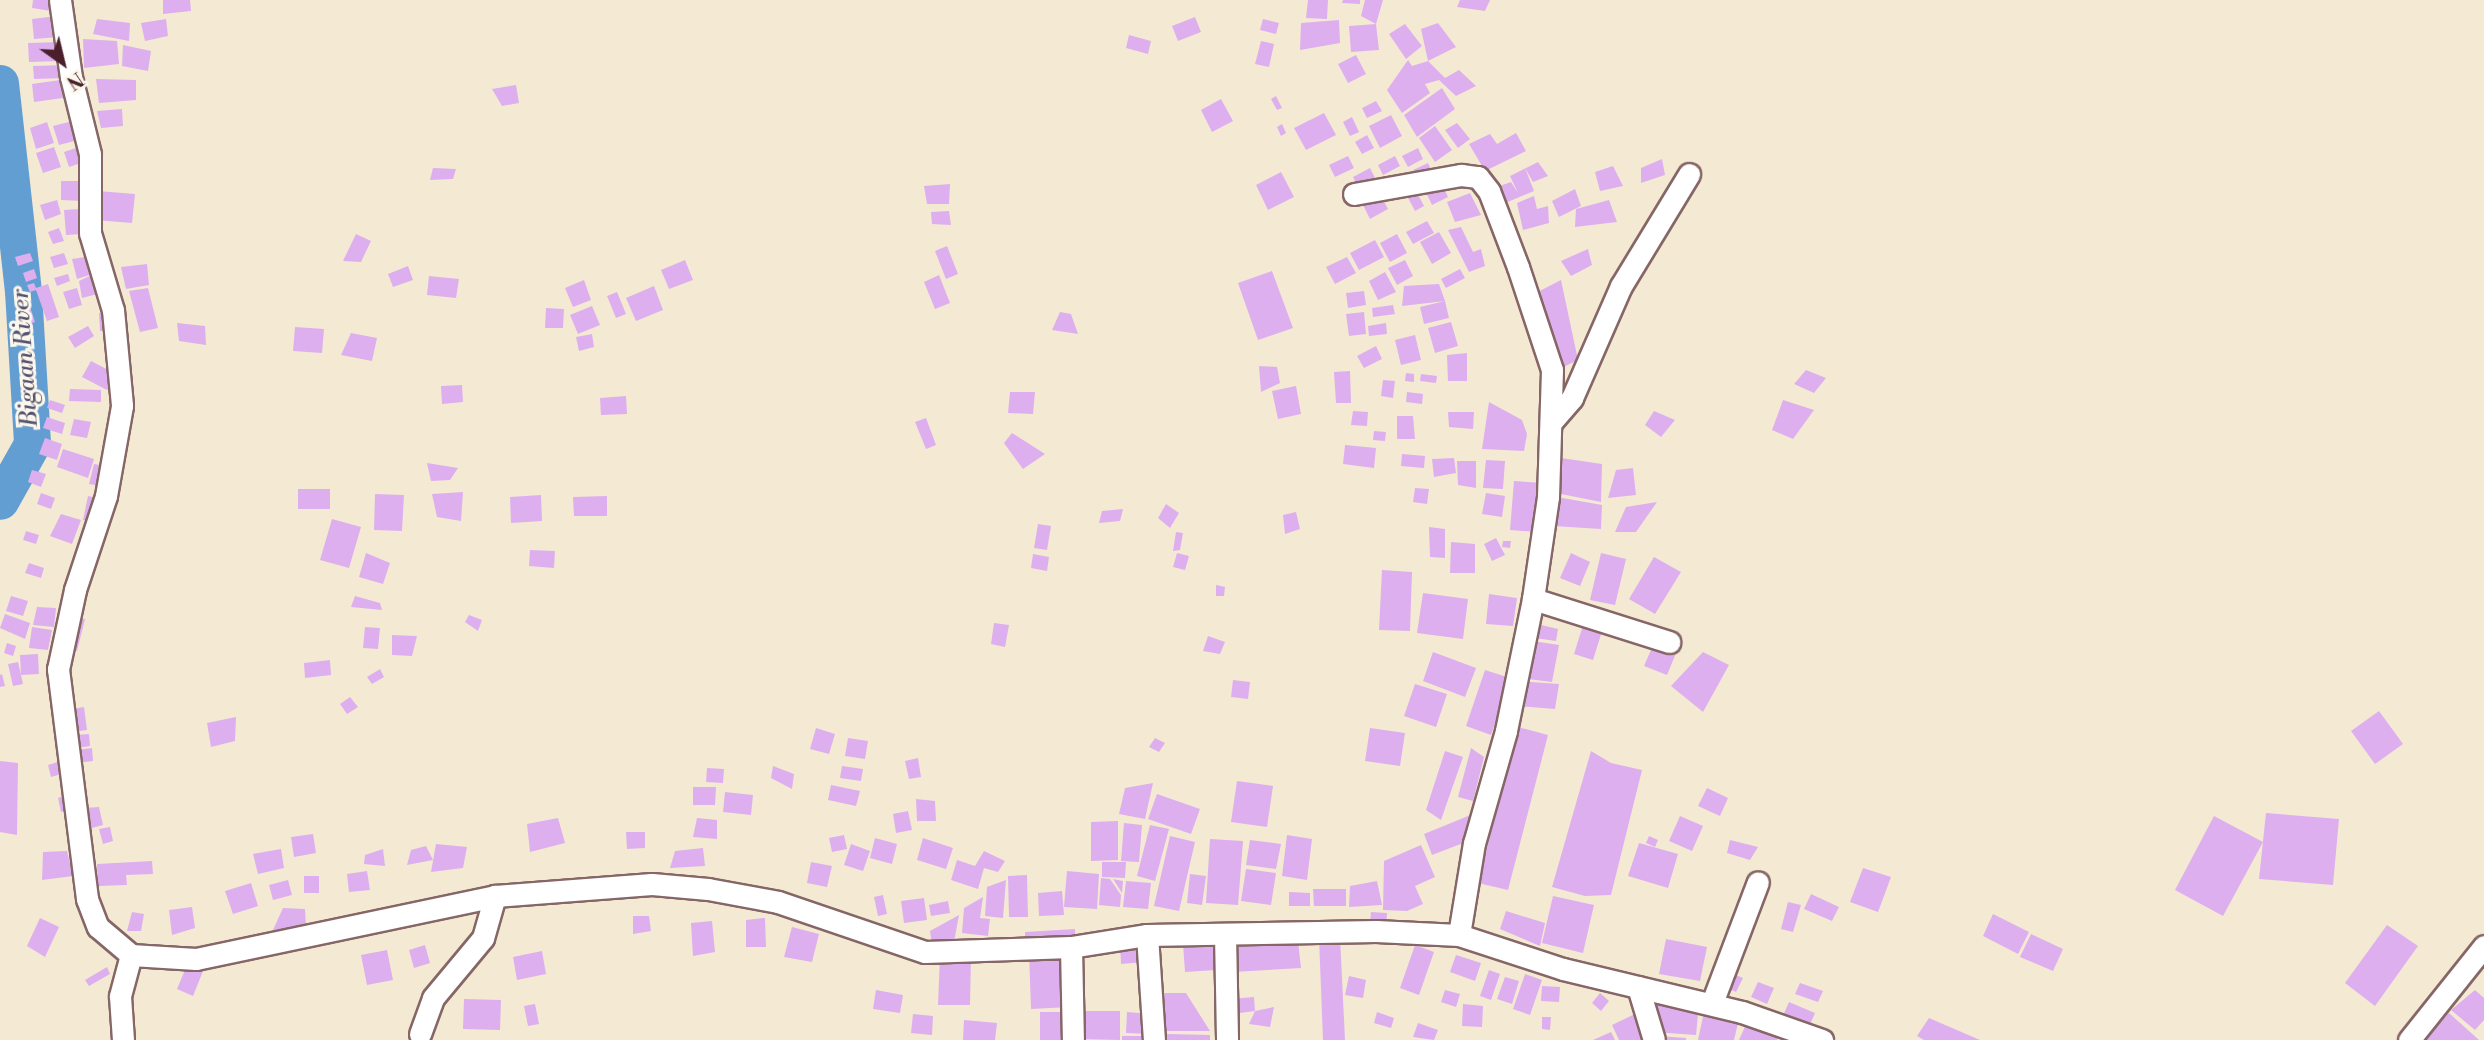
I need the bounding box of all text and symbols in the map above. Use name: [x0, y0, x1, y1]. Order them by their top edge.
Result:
north arrow: [28, 28, 98, 98]
text: N: [62, 66, 88, 95]
water label: Bigaan River: [7, 288, 45, 428]

